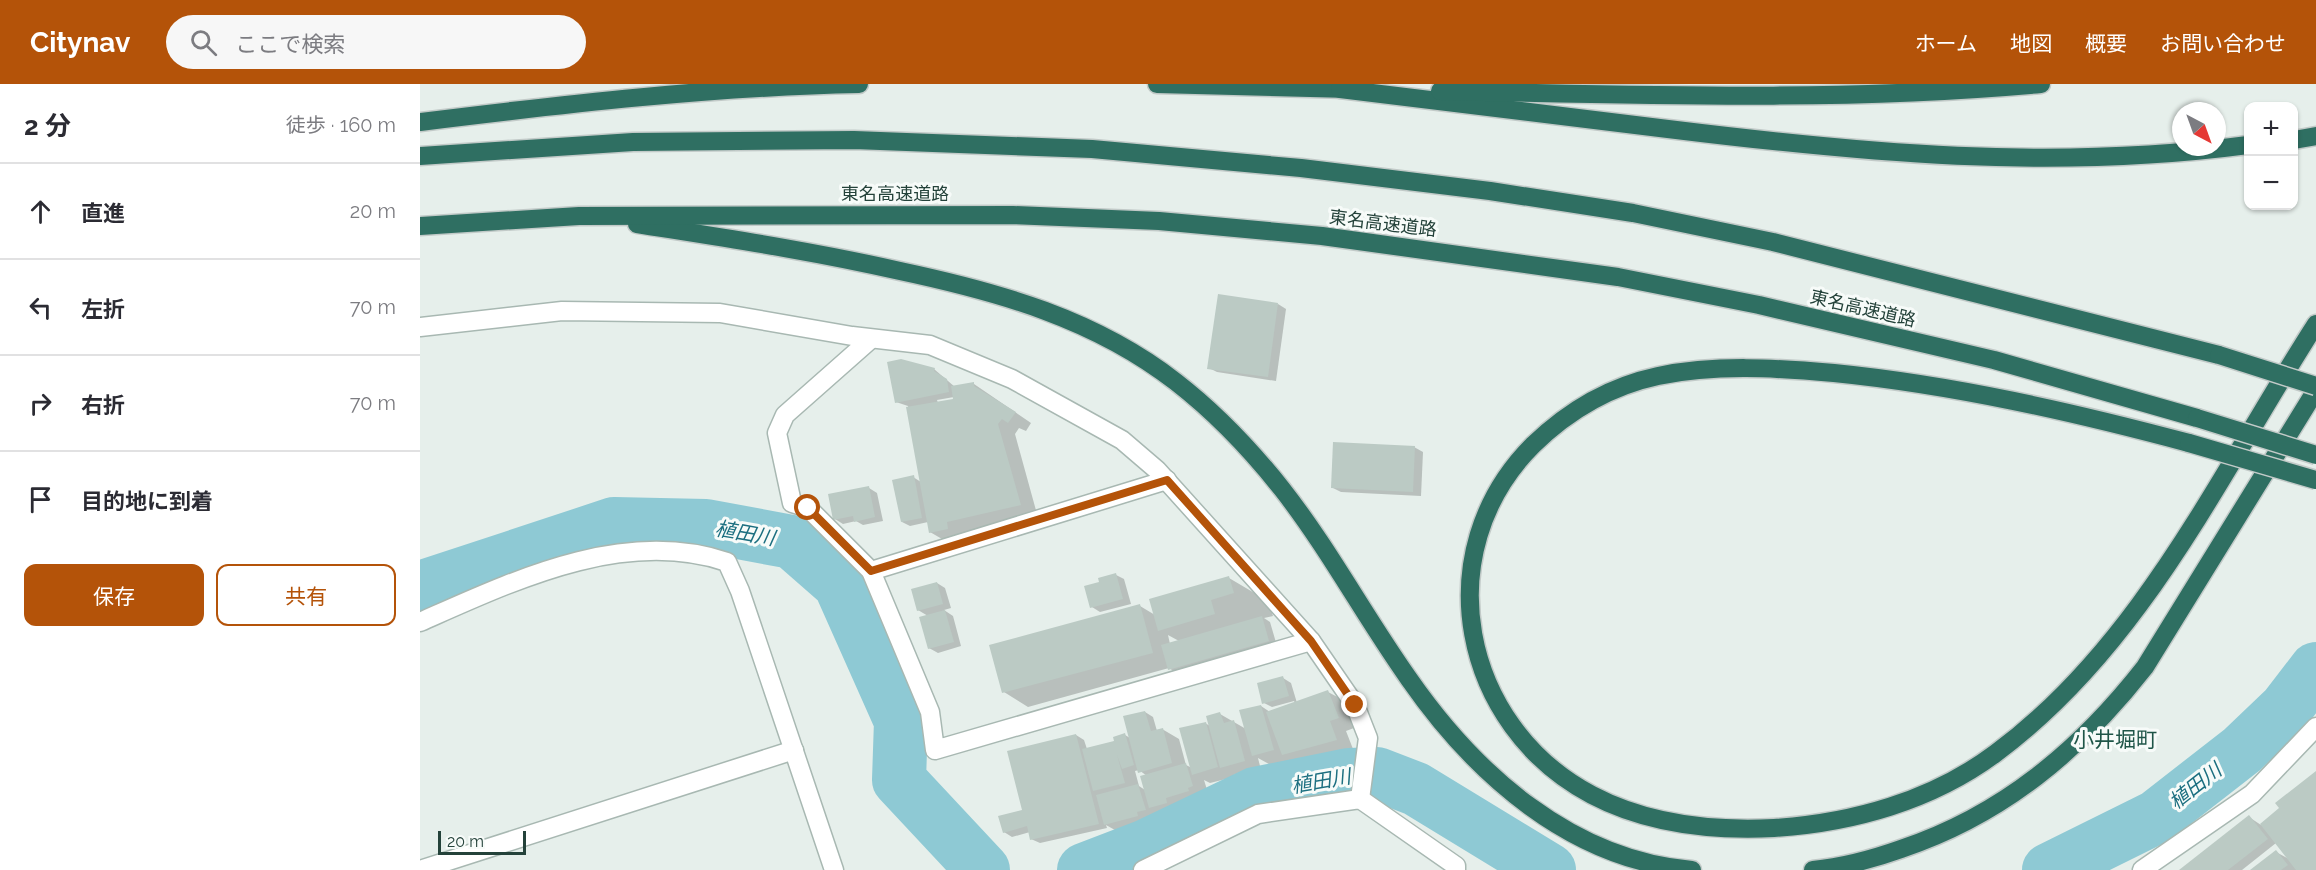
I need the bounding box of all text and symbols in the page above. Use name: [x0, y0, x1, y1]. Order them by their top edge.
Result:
search box: [166, 15, 586, 69]
text: Citynav: [30, 26, 130, 59]
icon: search: [187, 26, 220, 59]
text: ここで検索: [235, 31, 345, 57]
text: ホーム: [1915, 31, 1977, 56]
text: 地図: [2010, 31, 2052, 56]
text: 概要: [2085, 31, 2127, 56]
text: お問い合わせ: [2160, 31, 2286, 56]
north arrow: [2172, 102, 2226, 156]
map controls: [2244, 102, 2298, 210]
button: +: [2244, 102, 2298, 156]
text: 2 分: [24, 111, 71, 141]
text: 徒歩 · 160 m: [286, 113, 396, 137]
button: −: [2244, 156, 2298, 210]
street label: 東名高速道路: [841, 183, 949, 204]
icon: ahead: [24, 195, 57, 228]
text: 20 m: [350, 199, 396, 223]
text: 直進: [81, 200, 125, 226]
street label: 東名高速道路: [1328, 206, 1438, 240]
street label: 東名高速道路: [1808, 286, 1918, 330]
icon: left: [24, 291, 57, 324]
text: 70 m: [350, 295, 396, 319]
text: 左折: [81, 296, 125, 322]
icon: right: [24, 387, 57, 420]
text: 70 m: [350, 391, 396, 415]
text: 右折: [81, 392, 125, 418]
icon: arrive: [24, 483, 57, 516]
text: 目的地に到着: [81, 488, 213, 514]
route start: [794, 494, 820, 520]
water label: 植田川: [713, 516, 779, 550]
button: 保存: [24, 564, 204, 626]
button: 共有: [216, 564, 396, 626]
route end: [1341, 691, 1367, 717]
district label: 小井堀町: [2073, 727, 2157, 752]
water label: 植田川: [2164, 757, 2228, 814]
water label: 植田川: [1289, 764, 1355, 798]
scale bar: [438, 828, 526, 856]
text: 20 m: [447, 832, 484, 851]

